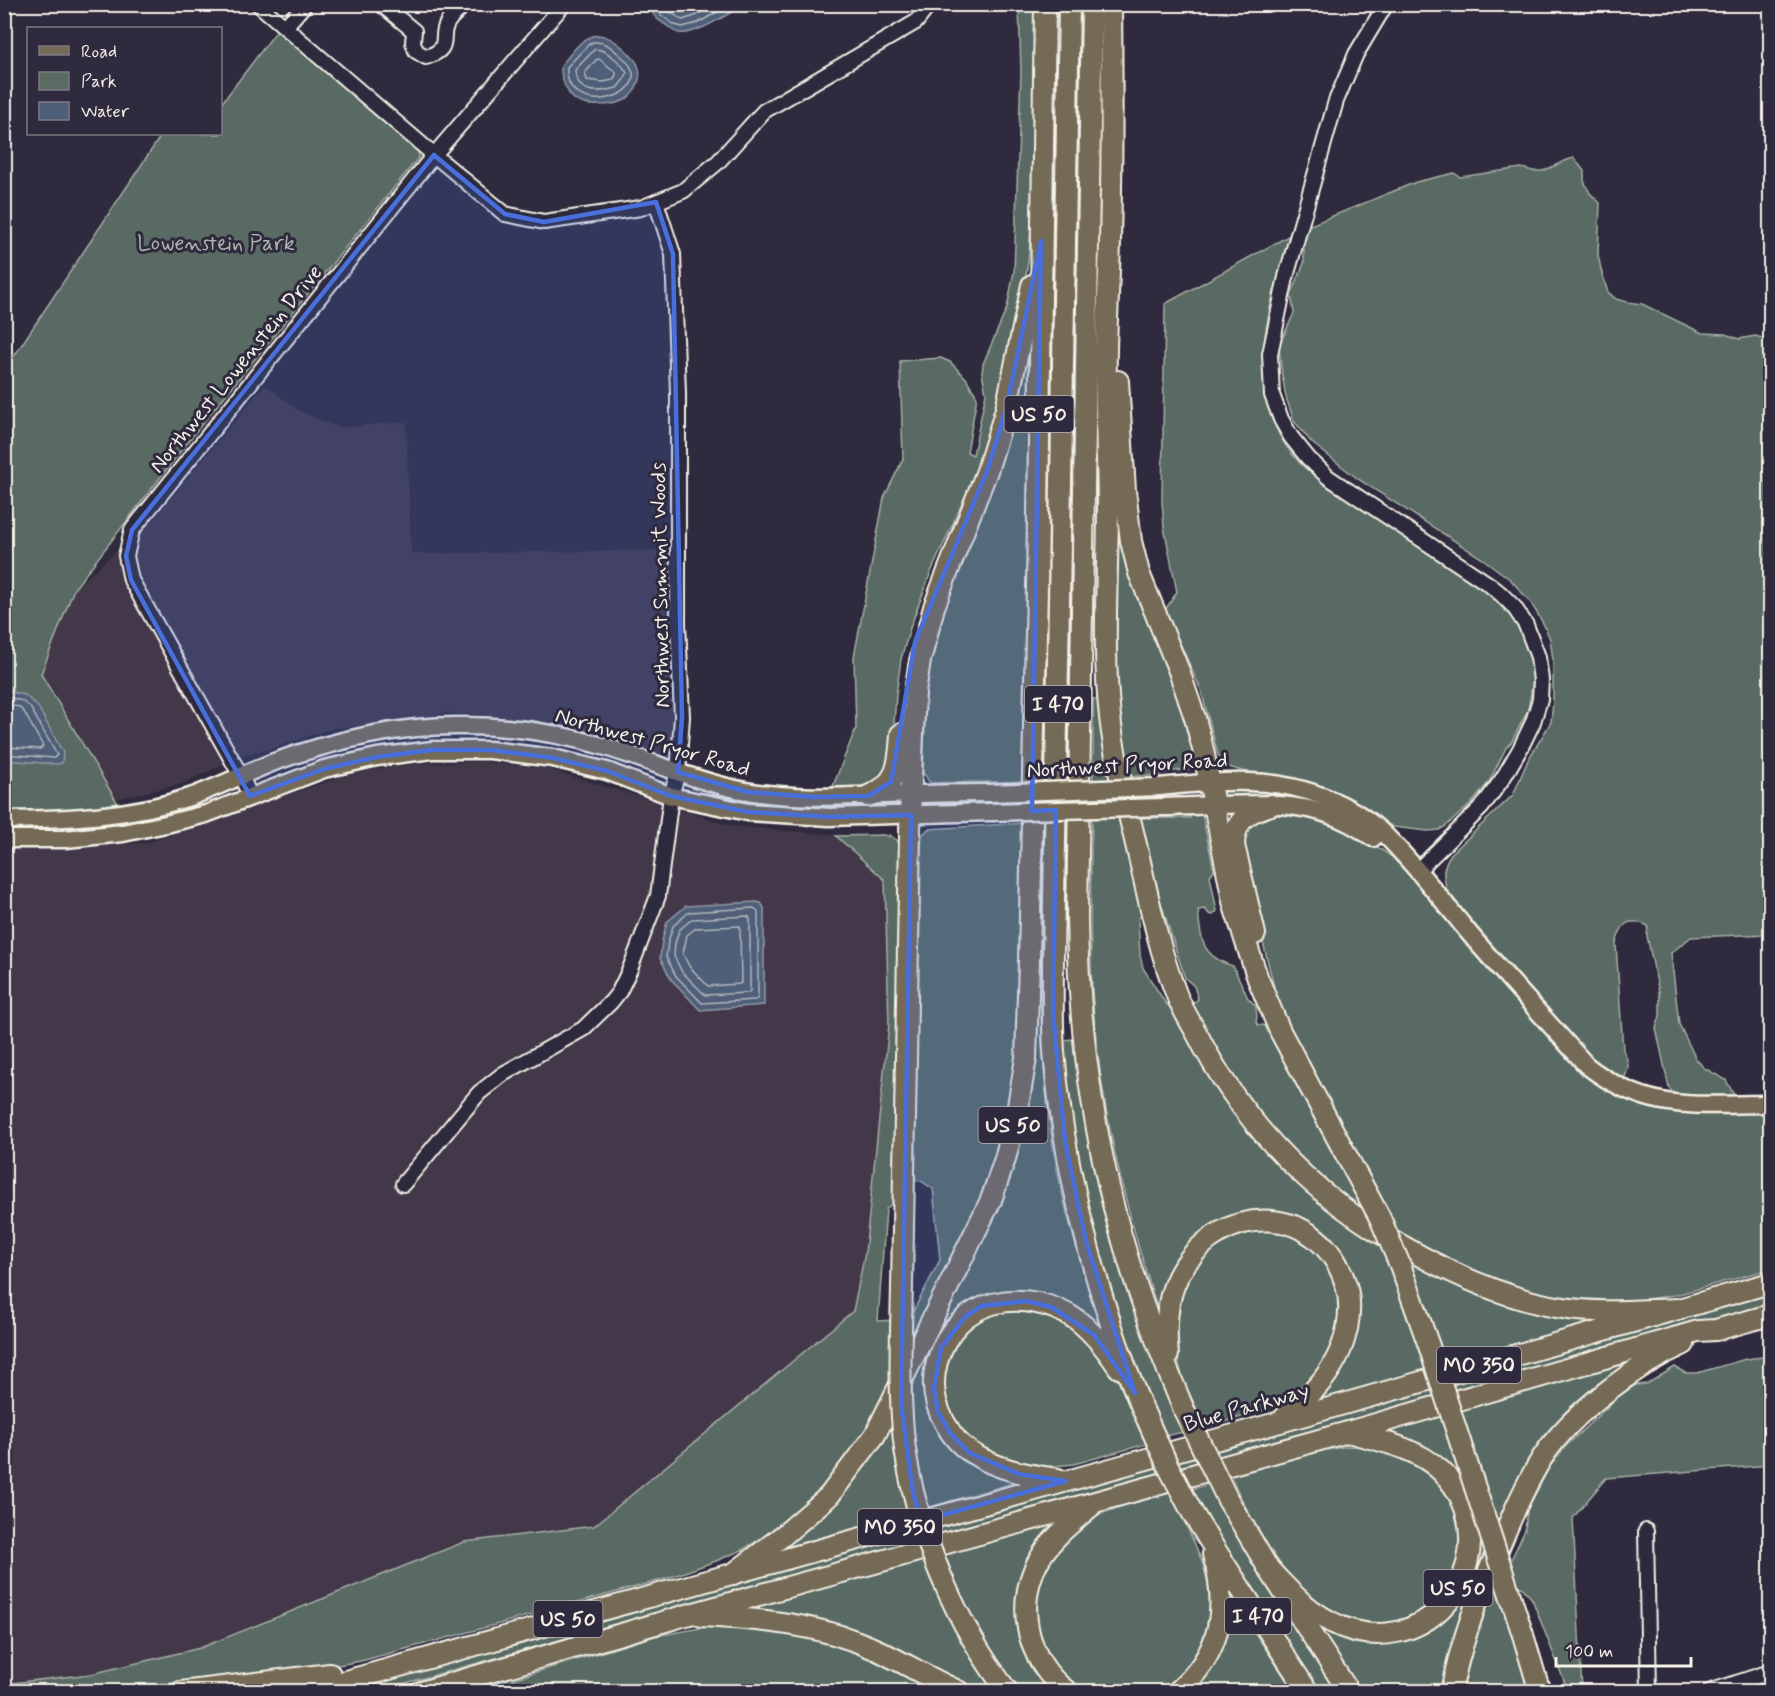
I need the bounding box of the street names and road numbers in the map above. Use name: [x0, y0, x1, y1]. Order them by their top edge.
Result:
street label: Northwest Lowenstein Drive: [144, 259, 329, 479]
road number: US 50: [1004, 396, 1074, 432]
street label: Northwest Summit Woods: [645, 462, 677, 708]
road number: I 470: [1025, 686, 1091, 722]
street label: Northwest Pryor Road: [552, 702, 753, 784]
street label: Northwest Pryor Road: [1026, 747, 1228, 785]
road number: US 50: [978, 1107, 1048, 1143]
road number: MO 350: [1437, 1347, 1521, 1383]
street label: Blue Parkway: [1181, 1377, 1313, 1439]
road number: MO 350: [858, 1509, 942, 1545]
road number: US 50: [1424, 1570, 1492, 1606]
road number: I 470: [1225, 1598, 1291, 1634]
road number: US 50: [534, 1601, 602, 1637]

